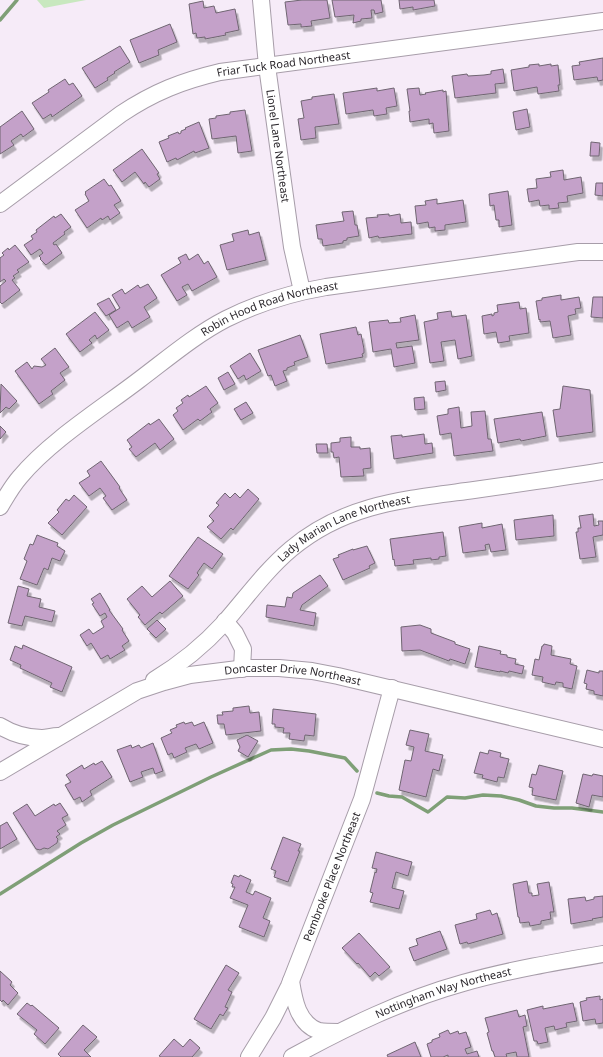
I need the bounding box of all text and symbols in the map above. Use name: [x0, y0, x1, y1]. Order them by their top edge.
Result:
street label: Friar Tuck Road Northeast: [215, 47, 351, 80]
street label: Lionel Lane Northeast: [263, 88, 294, 203]
street label: Robin Hood Road Northeast: [198, 277, 339, 339]
street label: Lady Marian Lane Northeast: [274, 491, 411, 565]
street label: Doncaster Drive Northeast: [223, 660, 363, 688]
street label: Pembroke Place Northeast: [299, 809, 363, 943]
street label: Nottingham Way Northeast: [373, 963, 512, 1021]

